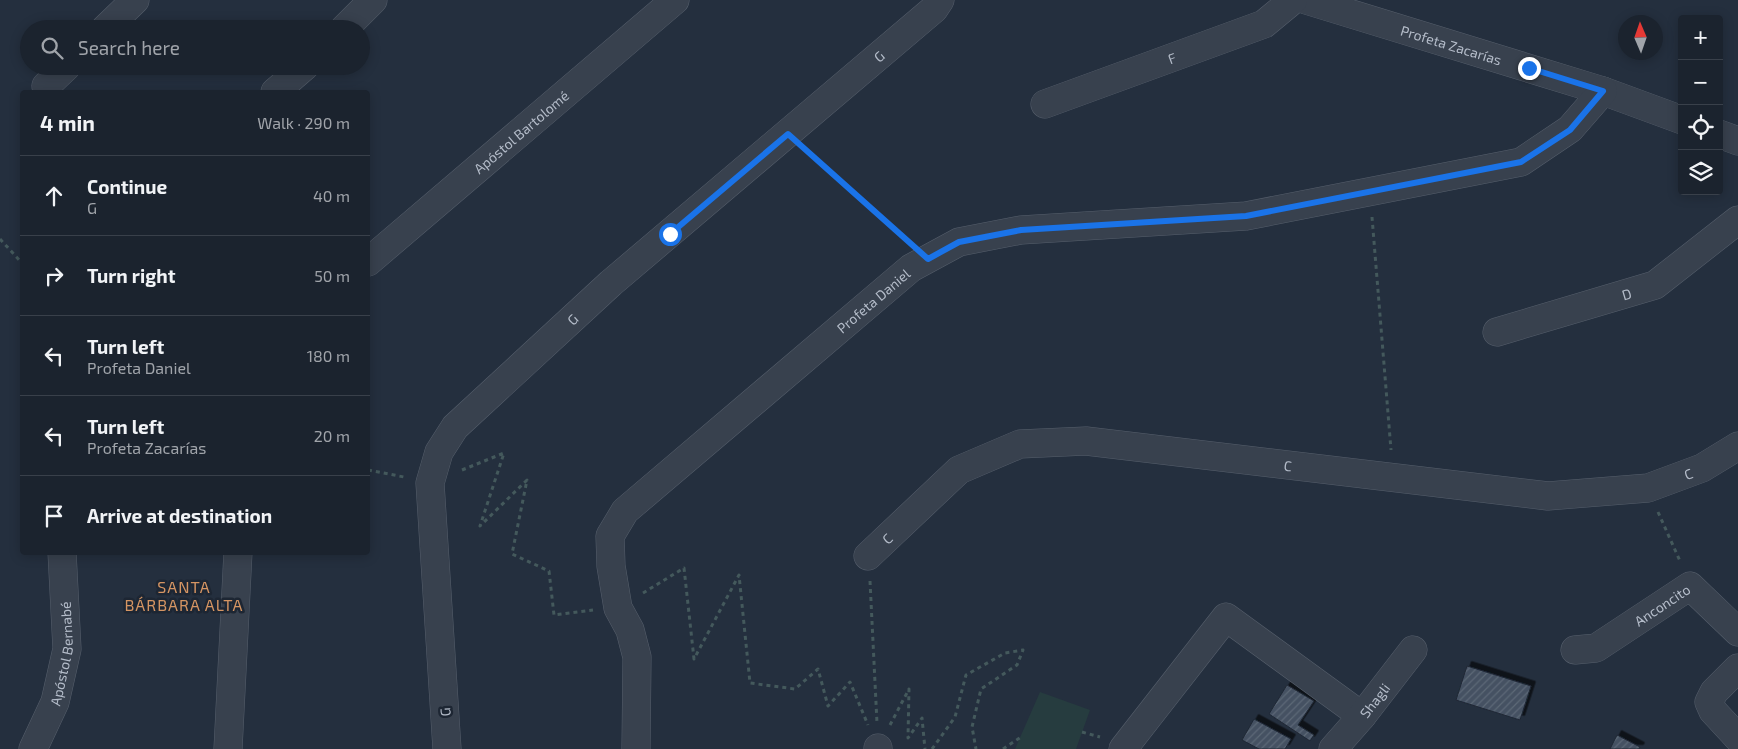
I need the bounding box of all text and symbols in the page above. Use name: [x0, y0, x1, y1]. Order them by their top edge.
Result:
north arrow: [1618, 15, 1663, 60]
map controls: [1678, 15, 1723, 195]
button: +: [1678, 15, 1723, 60]
search box: [20, 20, 370, 75]
street label: Profeta Zacarías: [1399, 21, 1504, 68]
icon: search: [38, 34, 66, 62]
text: Search here: [78, 36, 180, 59]
street label: G: [870, 46, 888, 65]
street label: F: [1165, 48, 1179, 67]
route end: [1518, 57, 1541, 80]
button: −: [1678, 60, 1723, 105]
street label: Apóstol Bartolomé: [470, 86, 572, 177]
button: locate: [1678, 105, 1723, 150]
text: 4 min: [40, 110, 95, 135]
text: Walk · 290 m: [257, 113, 350, 132]
button: layers: [1678, 150, 1723, 195]
text: Continue: [87, 175, 167, 198]
icon: ahead: [40, 182, 68, 210]
text: 40 m: [313, 186, 350, 205]
text: G: [87, 198, 97, 217]
route start: [659, 223, 682, 246]
icon: right: [40, 262, 68, 290]
text: Turn right: [87, 264, 175, 287]
street label: Profeta Daniel: [833, 264, 914, 336]
text: 50 m: [314, 266, 350, 285]
street label: D: [1620, 284, 1633, 303]
street label: G: [563, 310, 581, 328]
text: Turn left: [87, 335, 164, 358]
icon: left: [40, 342, 68, 370]
text: 180 m: [307, 346, 350, 365]
text: Profeta Daniel: [87, 358, 191, 377]
text: Turn left: [87, 415, 164, 438]
icon: left: [40, 422, 68, 450]
text: 20 m: [314, 426, 350, 445]
text: Profeta Zacarías: [87, 438, 206, 457]
street label: C: [1283, 456, 1293, 474]
street label: C: [1681, 464, 1695, 482]
icon: arrive: [40, 502, 68, 530]
text: Arrive at destination: [87, 504, 272, 527]
street label: C: [878, 529, 896, 547]
district label: SANTA BÁRBARA ALTA: [124, 577, 244, 614]
street label: Anconcito: [1631, 580, 1693, 629]
street label: Apóstol Bernabé: [46, 601, 76, 707]
street label: Shagli: [1356, 679, 1393, 721]
street label: G: [436, 707, 454, 717]

